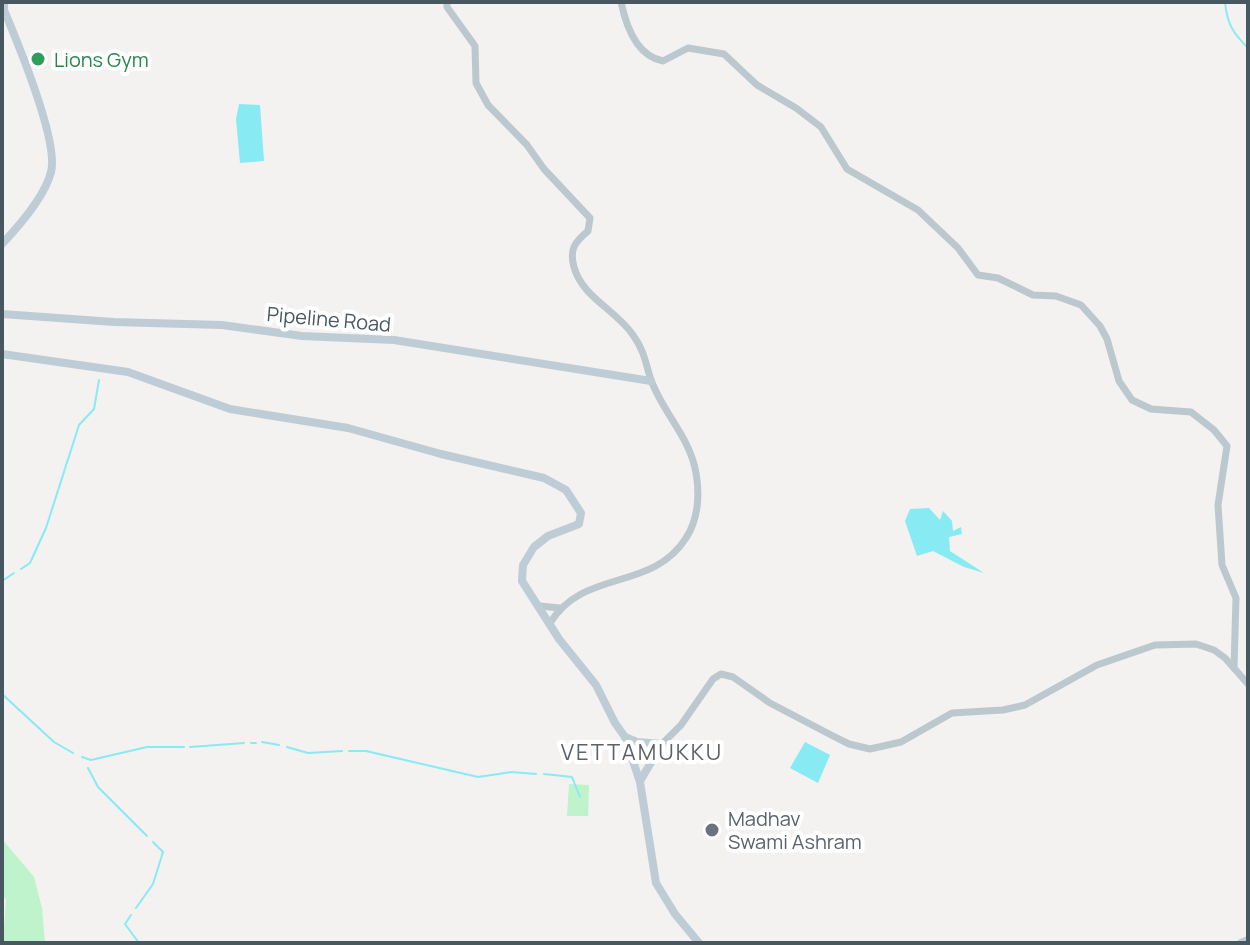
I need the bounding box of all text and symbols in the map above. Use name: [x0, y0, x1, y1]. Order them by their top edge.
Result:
place label: Lions Gym: [54, 46, 149, 73]
marker: Lions Gym: [29, 50, 47, 68]
street label: Pipeline Road: [266, 300, 392, 338]
district label: VETTAMUKKU: [561, 737, 723, 767]
place label: Madhav Swami Ashram: [728, 805, 862, 855]
marker: Madhav Swami Ashram: [703, 821, 721, 839]

